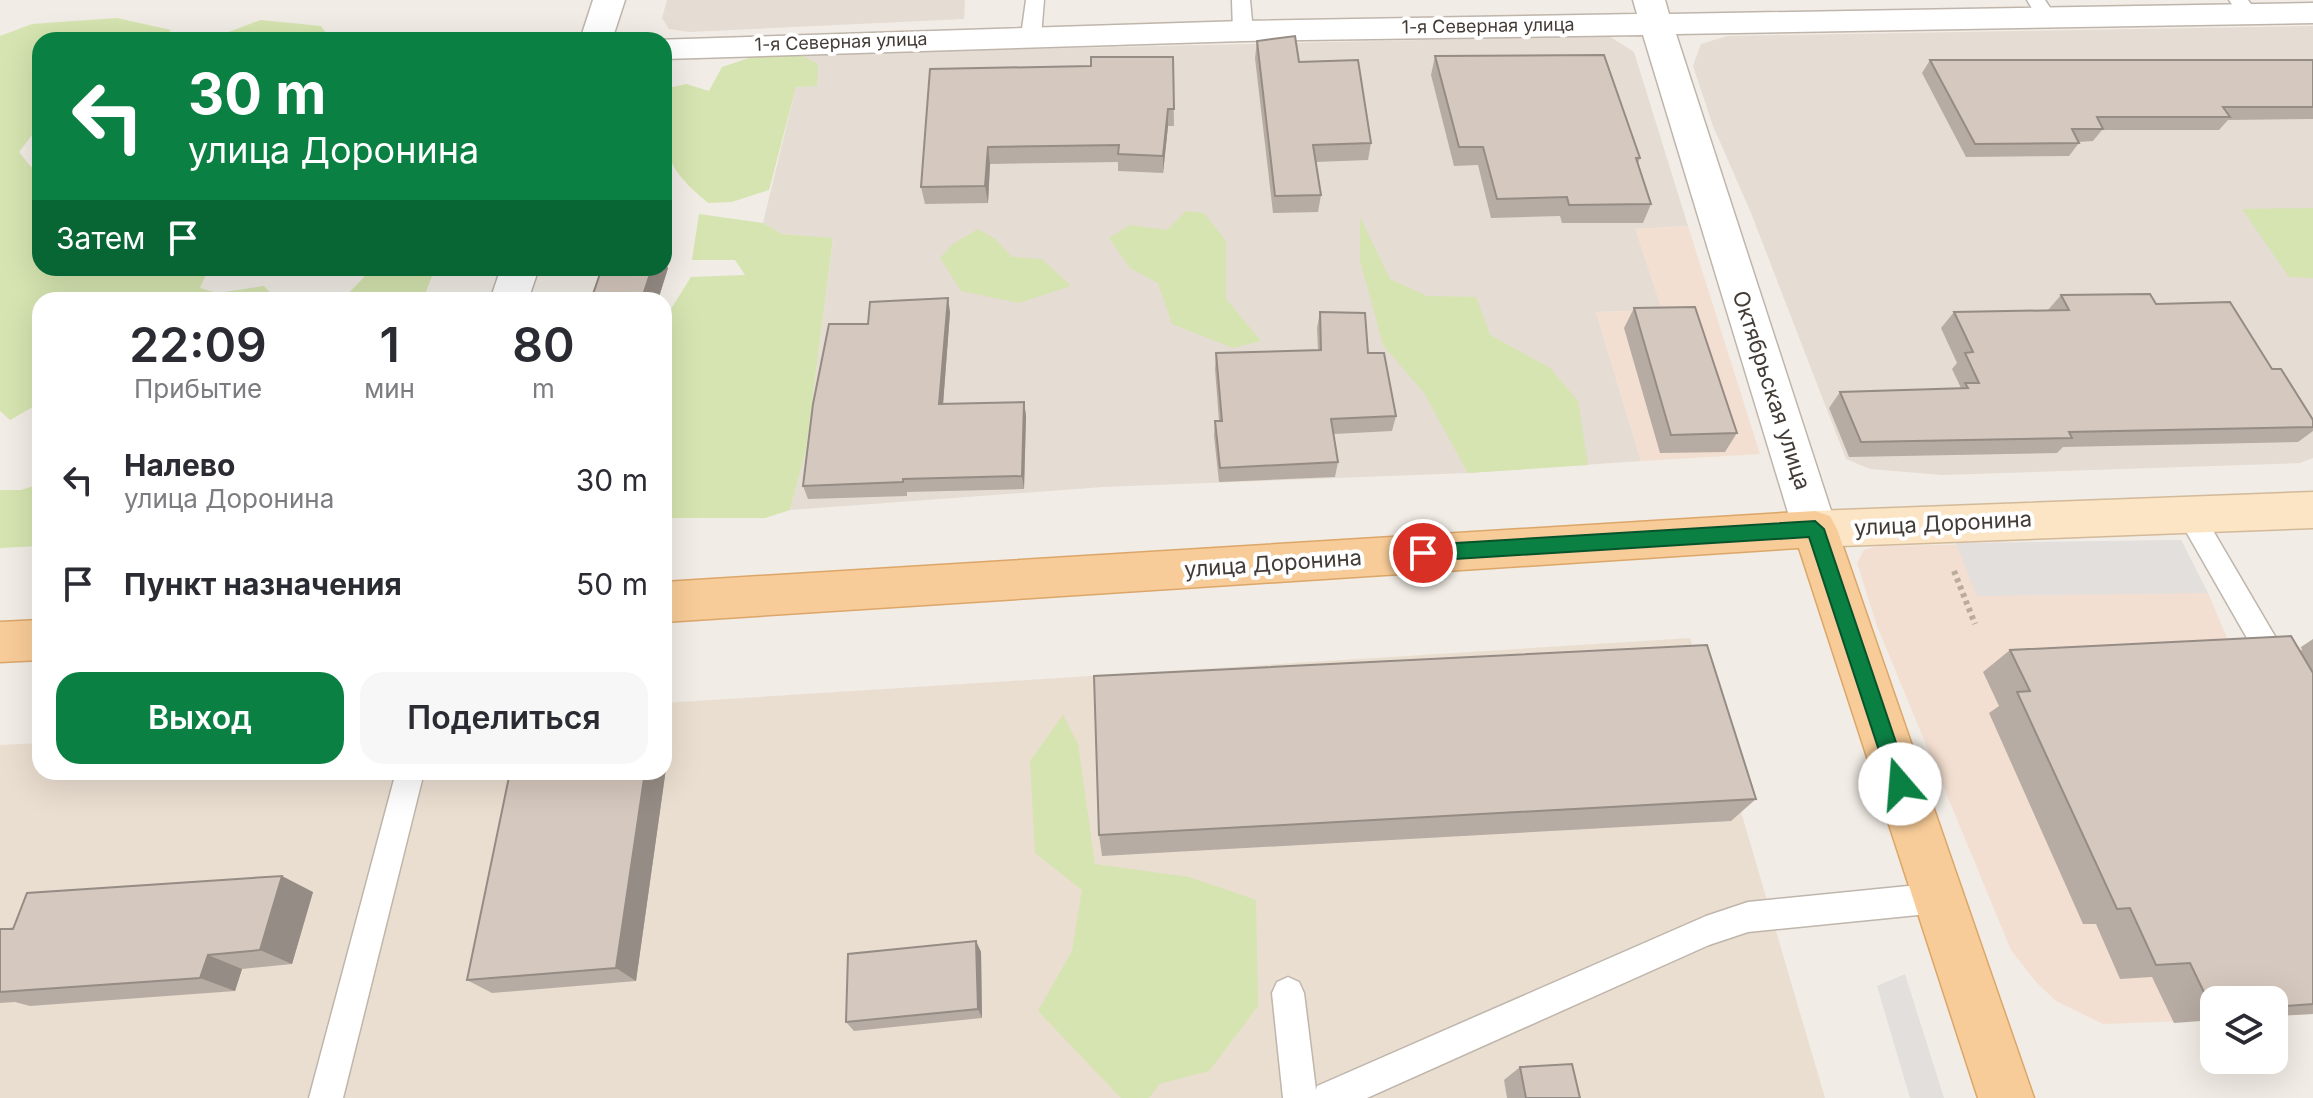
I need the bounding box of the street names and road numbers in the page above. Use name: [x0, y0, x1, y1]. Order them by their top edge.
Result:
street label: 1-я Северная улица: [1401, 13, 1575, 38]
street label: 1-я Северная улица: [754, 28, 928, 55]
street label: Октябрьская улица: [1728, 287, 1816, 493]
street label: улица Доронина: [1853, 505, 2033, 541]
street label: улица Доронина: [1183, 544, 1363, 582]

